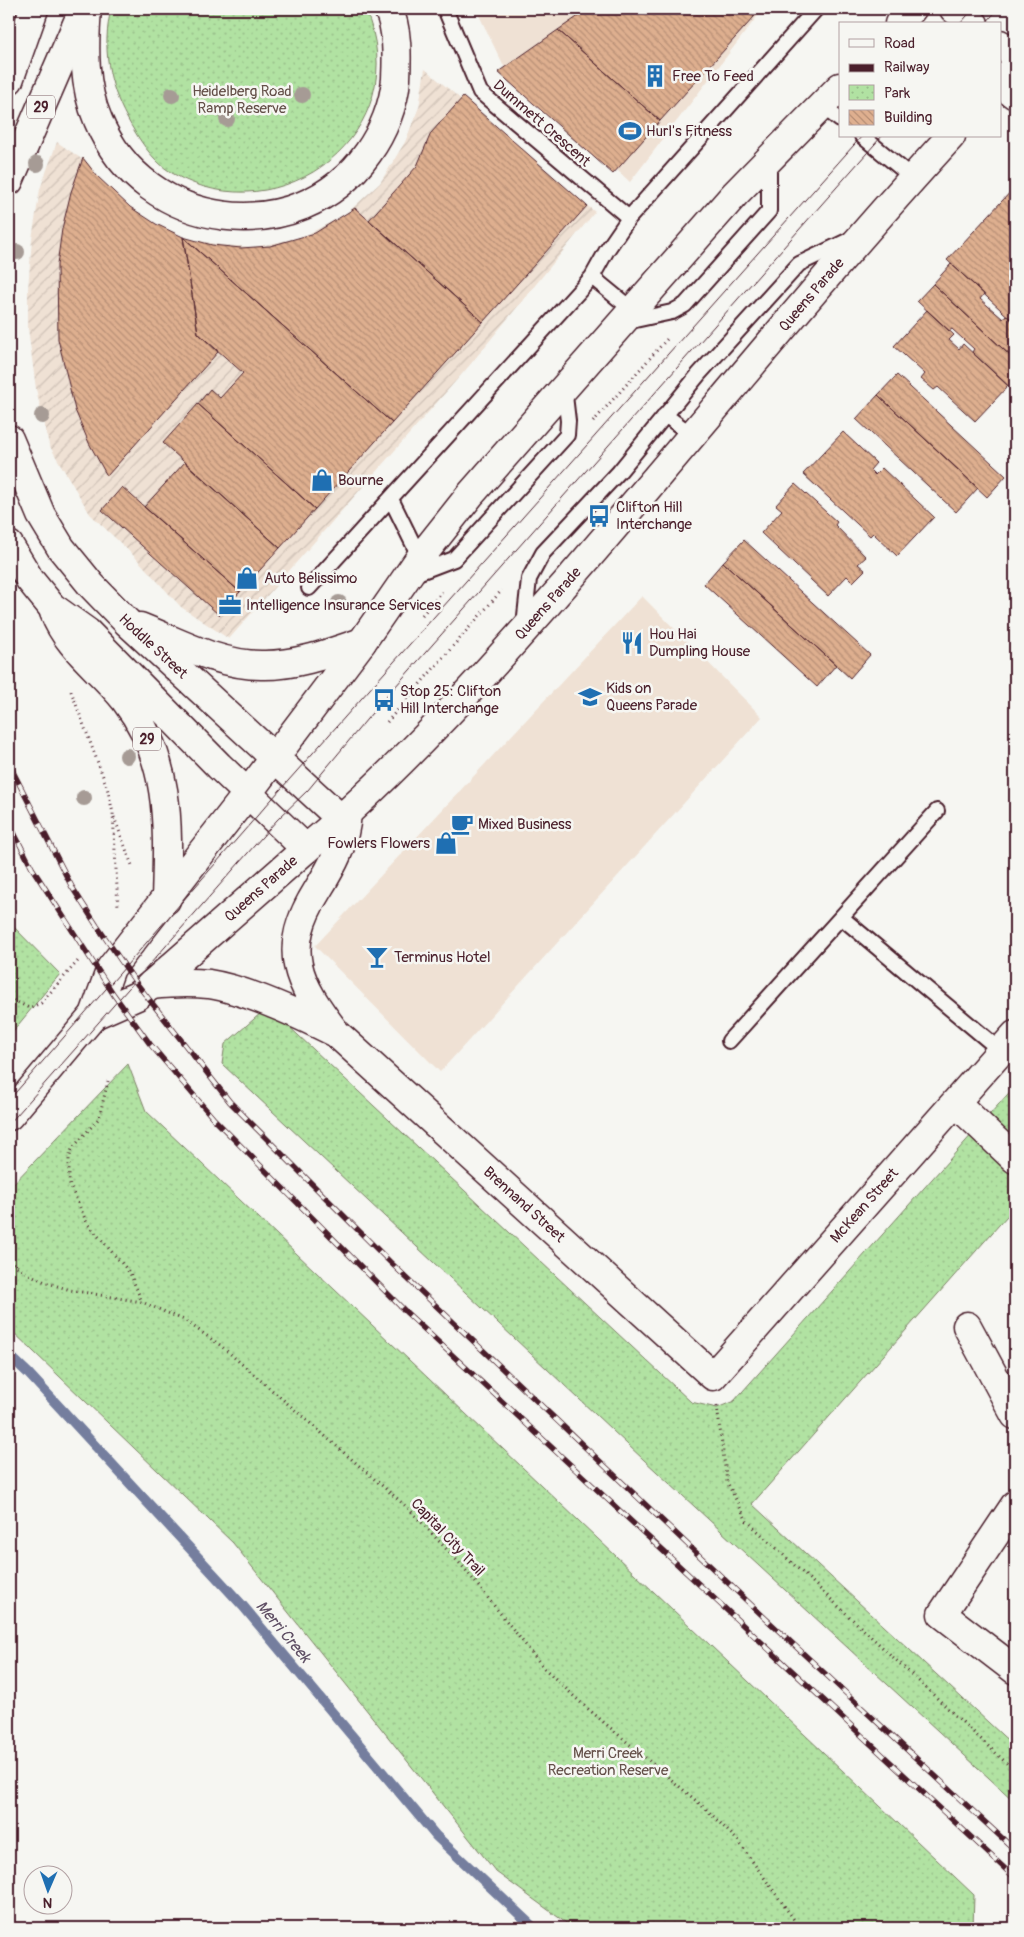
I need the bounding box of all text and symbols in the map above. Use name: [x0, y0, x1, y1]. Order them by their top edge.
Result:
legend: [839, 22, 1002, 138]
text: Road: [884, 34, 915, 53]
text: Railway: [884, 58, 930, 77]
building icon: Free To Feed: [642, 63, 668, 89]
place label: Free To Feed: [672, 67, 754, 86]
street label: Dummett Crescent: [489, 76, 595, 172]
park label: Heidelberg Road Ramp Reserve: [192, 82, 292, 118]
text: Park: [884, 84, 911, 103]
road number: 29: [27, 95, 55, 118]
text: Building: [884, 108, 932, 127]
sports icon: Hurl's Fitness: [617, 118, 643, 144]
place label: Hurl's Fitness: [646, 122, 732, 141]
street label: Queens Parade: [775, 254, 849, 336]
shop icon: Bourne: [309, 467, 335, 493]
place label: Bourne: [338, 471, 384, 490]
place label: Clifton Hill Interchange: [616, 498, 693, 534]
bus stop icon: Clifton Hill Interchange: [586, 503, 612, 529]
street label: Queens Parade: [511, 563, 586, 644]
shop icon: Auto Belissimo: [234, 565, 260, 591]
place label: Auto Belissimo: [264, 569, 357, 588]
office icon: Intelligence Insurance Services: [217, 592, 243, 618]
place label: Intelligence Insurance Services: [246, 596, 441, 615]
street label: Hoddle Street: [114, 610, 192, 684]
place label: Hou Hai Dumpling House: [649, 625, 751, 661]
restaurant icon: Hou Hai Dumpling House: [619, 630, 645, 656]
place label: Kids on Queens Parade: [606, 679, 698, 715]
place label: Stop 25: Clifton Hill Interchange: [400, 682, 501, 718]
school or university icon: Kids on Queens Parade: [577, 684, 603, 710]
bus stop icon: Stop 25: Clifton Hill Interchange: [371, 687, 397, 713]
road number: 29: [133, 728, 161, 751]
cafe icon: Mixed Business: [449, 811, 475, 837]
place label: Mixed Business: [478, 815, 572, 834]
shop icon: Fowlers Flowers: [433, 830, 459, 856]
place label: Fowlers Flowers: [327, 834, 430, 853]
street label: Queens Parade: [221, 851, 302, 926]
bar icon: Terminus Hotel: [364, 944, 390, 970]
place label: Terminus Hotel: [394, 948, 491, 967]
street label: Brennand Street: [479, 1163, 570, 1247]
street label: McKean Street: [826, 1164, 903, 1247]
street label: Capital City Trail: [407, 1494, 489, 1580]
water label: Merri Creek: [252, 1597, 316, 1668]
park label: Merri Creek Recreation Reserve: [548, 1744, 669, 1780]
north arrow: [22, 1864, 72, 1914]
text: N: [43, 1894, 53, 1911]

